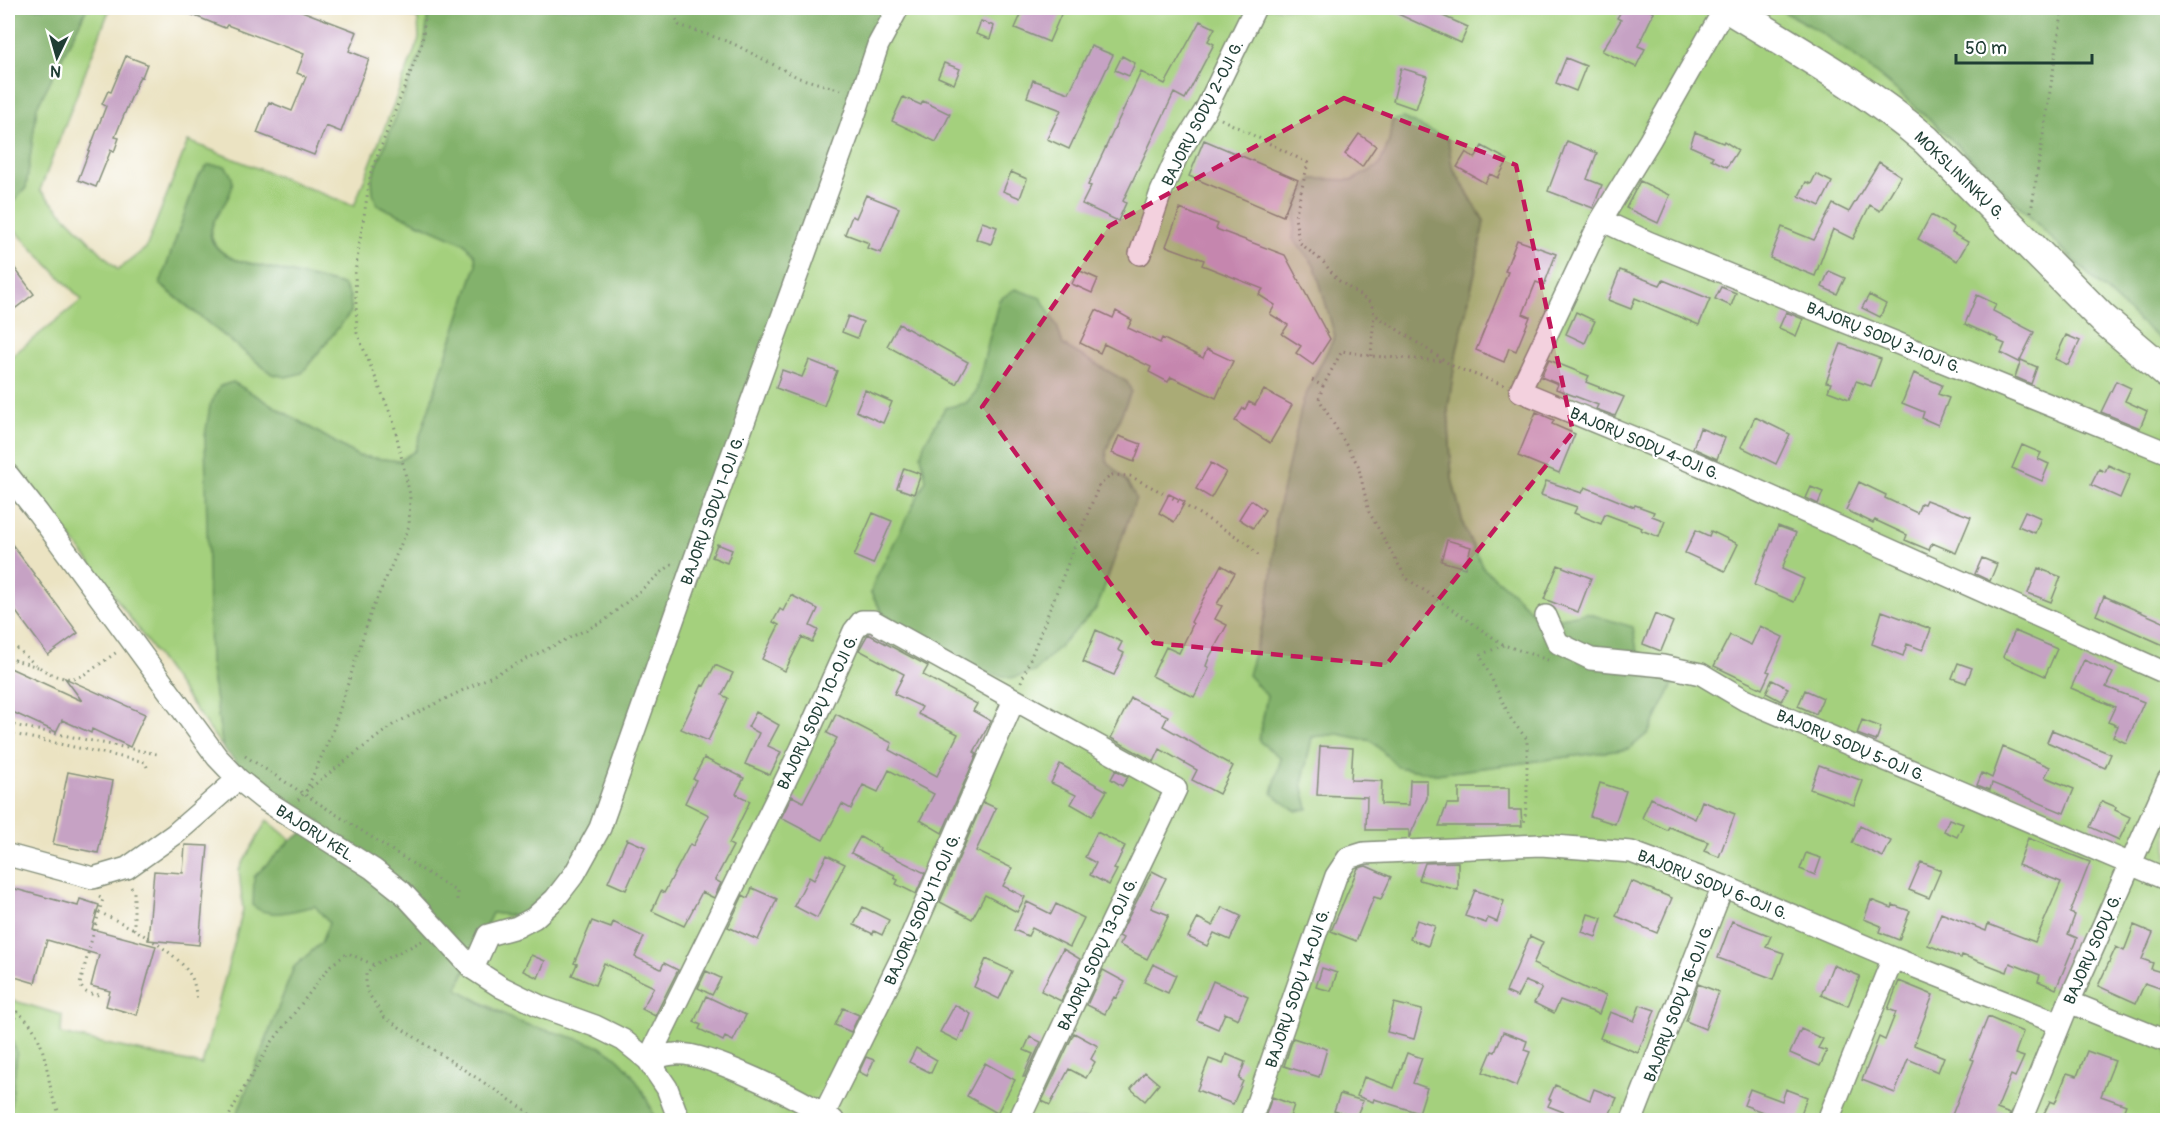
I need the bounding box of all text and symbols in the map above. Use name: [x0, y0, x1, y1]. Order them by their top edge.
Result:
north arrow: [27, 27, 87, 87]
scale bar: [1956, 27, 2092, 65]
street label: BAJORŲ SODŲ 2-OJI G.: [1158, 37, 1248, 189]
text: 50 m: [1965, 37, 2007, 60]
text: N: [49, 60, 62, 81]
street label: MOKSLININKŲ G.: [1910, 127, 2009, 224]
street label: BAJORŲ SODŲ 3-IOJI G.: [1803, 298, 1964, 378]
street label: BAJORŲ SODŲ 4-OJI G.: [1567, 403, 1723, 485]
street label: BAJORŲ SODŲ 1-OJI G.: [677, 433, 749, 588]
street label: BAJORŲ SODŲ 10-OJI G.: [773, 632, 863, 793]
street label: BAJORŲ SODŲ 5-OJI G.: [1773, 705, 1928, 786]
street label: BAJORŲ KEL.: [272, 801, 359, 867]
street label: BAJORŲ SODŲ 11-OJI G.: [880, 830, 965, 988]
street label: BAJORŲ SODŲ 6-OJI G.: [1634, 846, 1791, 924]
street label: BAJORŲ SODŲ 13-OJI G.: [1054, 875, 1142, 1034]
street label: BAJORŲ SODŲ G.: [2060, 891, 2126, 1008]
street label: BAJORŲ SODŲ 14-OJI G.: [1261, 906, 1335, 1071]
street label: BAJORŲ SODŲ 16-OJI G.: [1640, 922, 1718, 1085]

